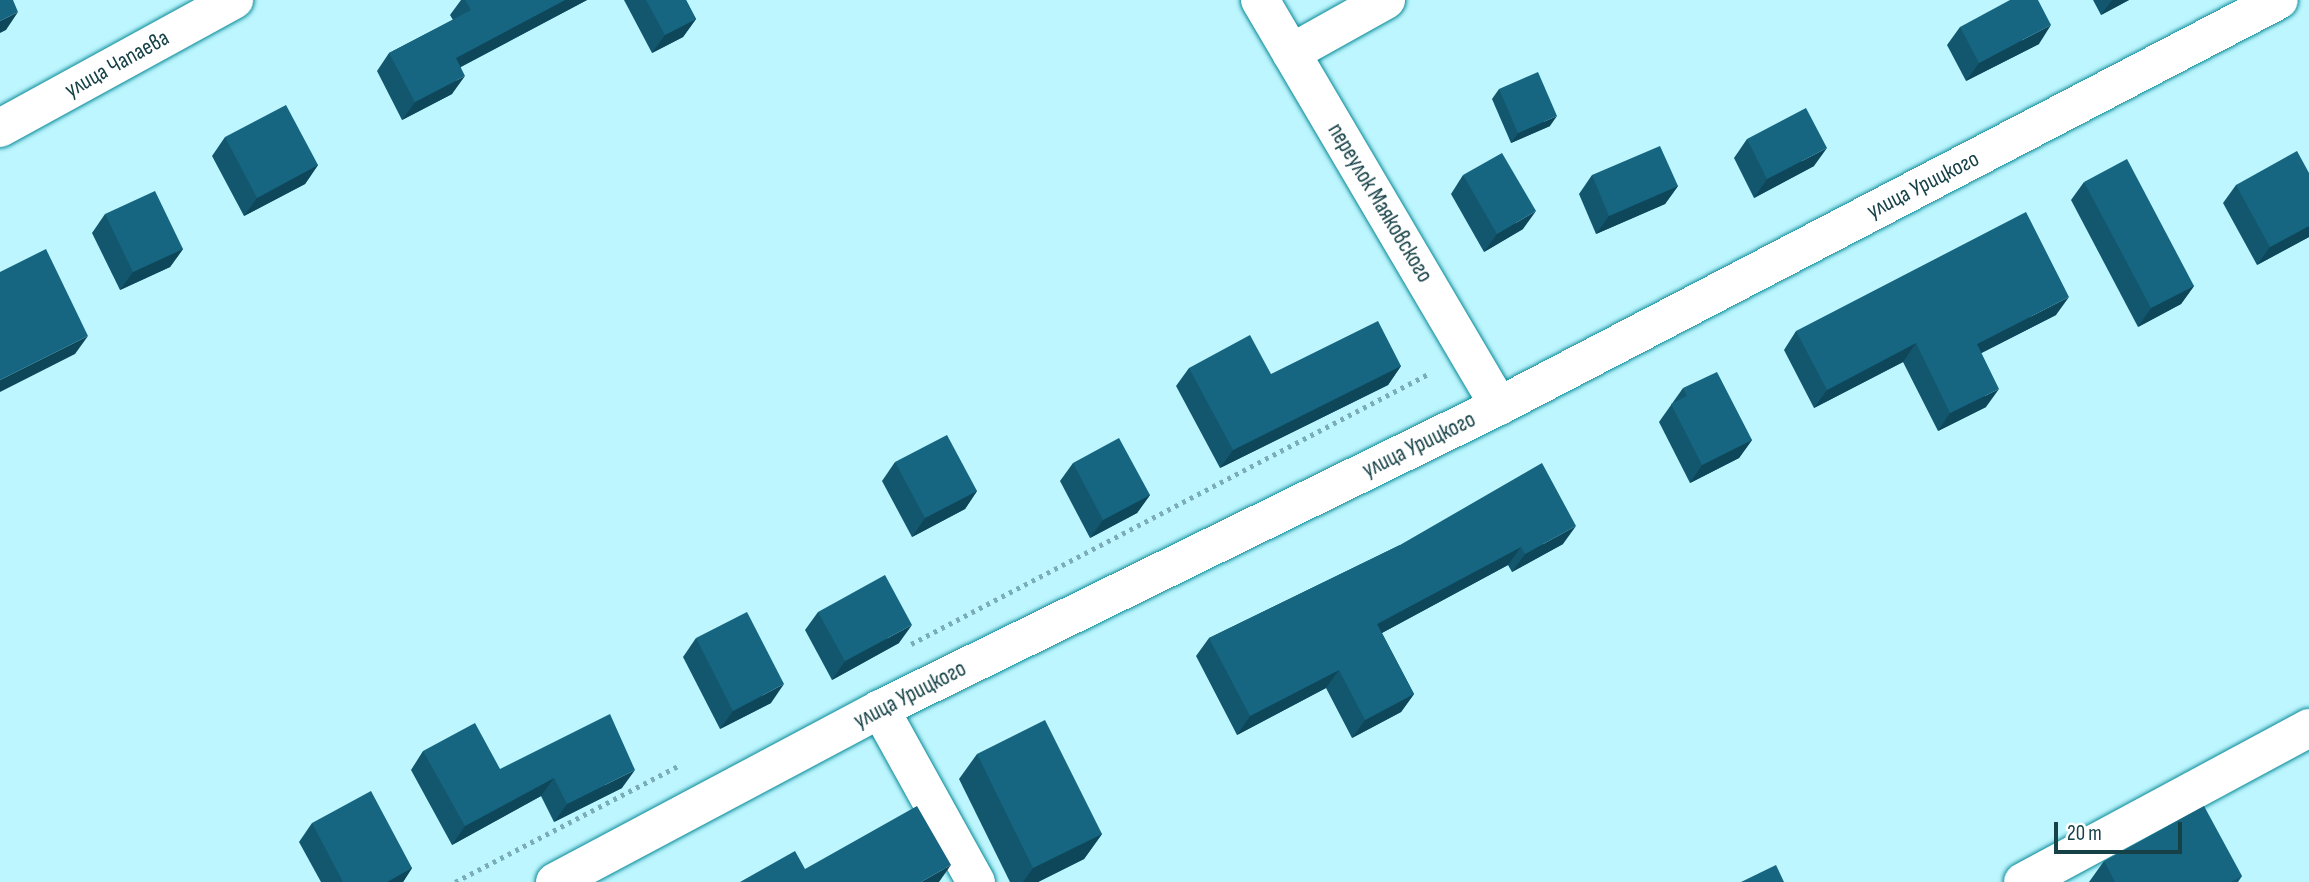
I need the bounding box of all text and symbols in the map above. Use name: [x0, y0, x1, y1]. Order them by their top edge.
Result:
street label: улица Чапаева: [60, 24, 174, 104]
street label: переулок Маяковского: [1322, 118, 1438, 288]
street label: улица Урицкого: [1862, 145, 1984, 225]
street label: улица Урицкого: [1358, 406, 1480, 484]
street label: улица Урицкого: [849, 655, 971, 735]
scale bar: [2057, 808, 2185, 852]
text: 20 m: [2067, 821, 2102, 846]

